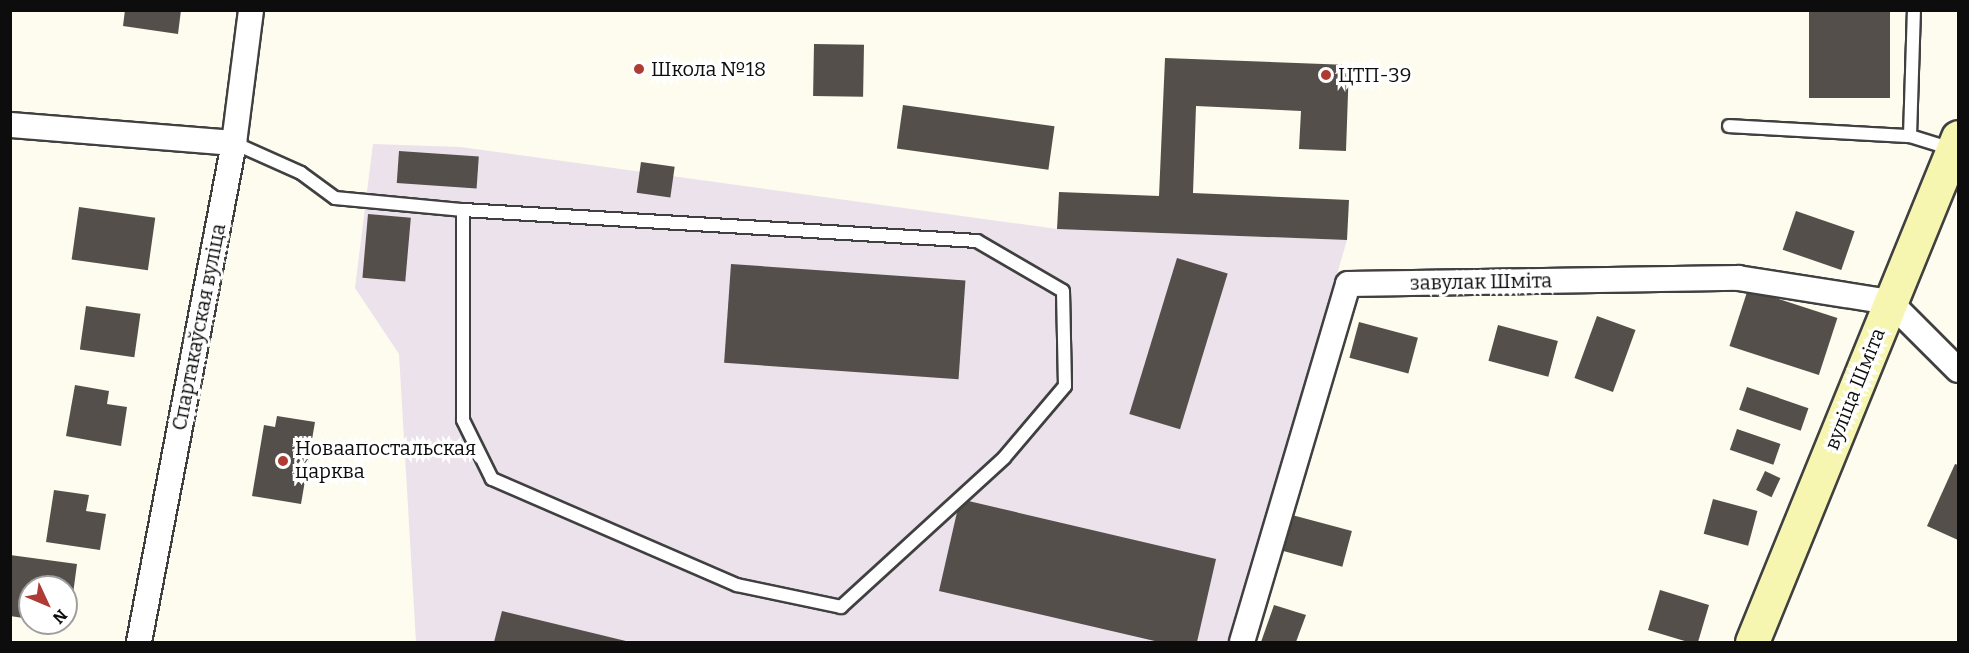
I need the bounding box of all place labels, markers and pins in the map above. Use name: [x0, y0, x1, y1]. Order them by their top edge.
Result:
place label: Школа №18: [651, 57, 766, 81]
marker: Школа №18: [632, 62, 646, 76]
place label: ЦТП-39: [1338, 63, 1411, 87]
marker: ЦТП-39: [1319, 68, 1333, 82]
place label: Новаапостальская царква: [295, 437, 476, 484]
marker: Новаапостальская царква: [276, 454, 290, 468]

